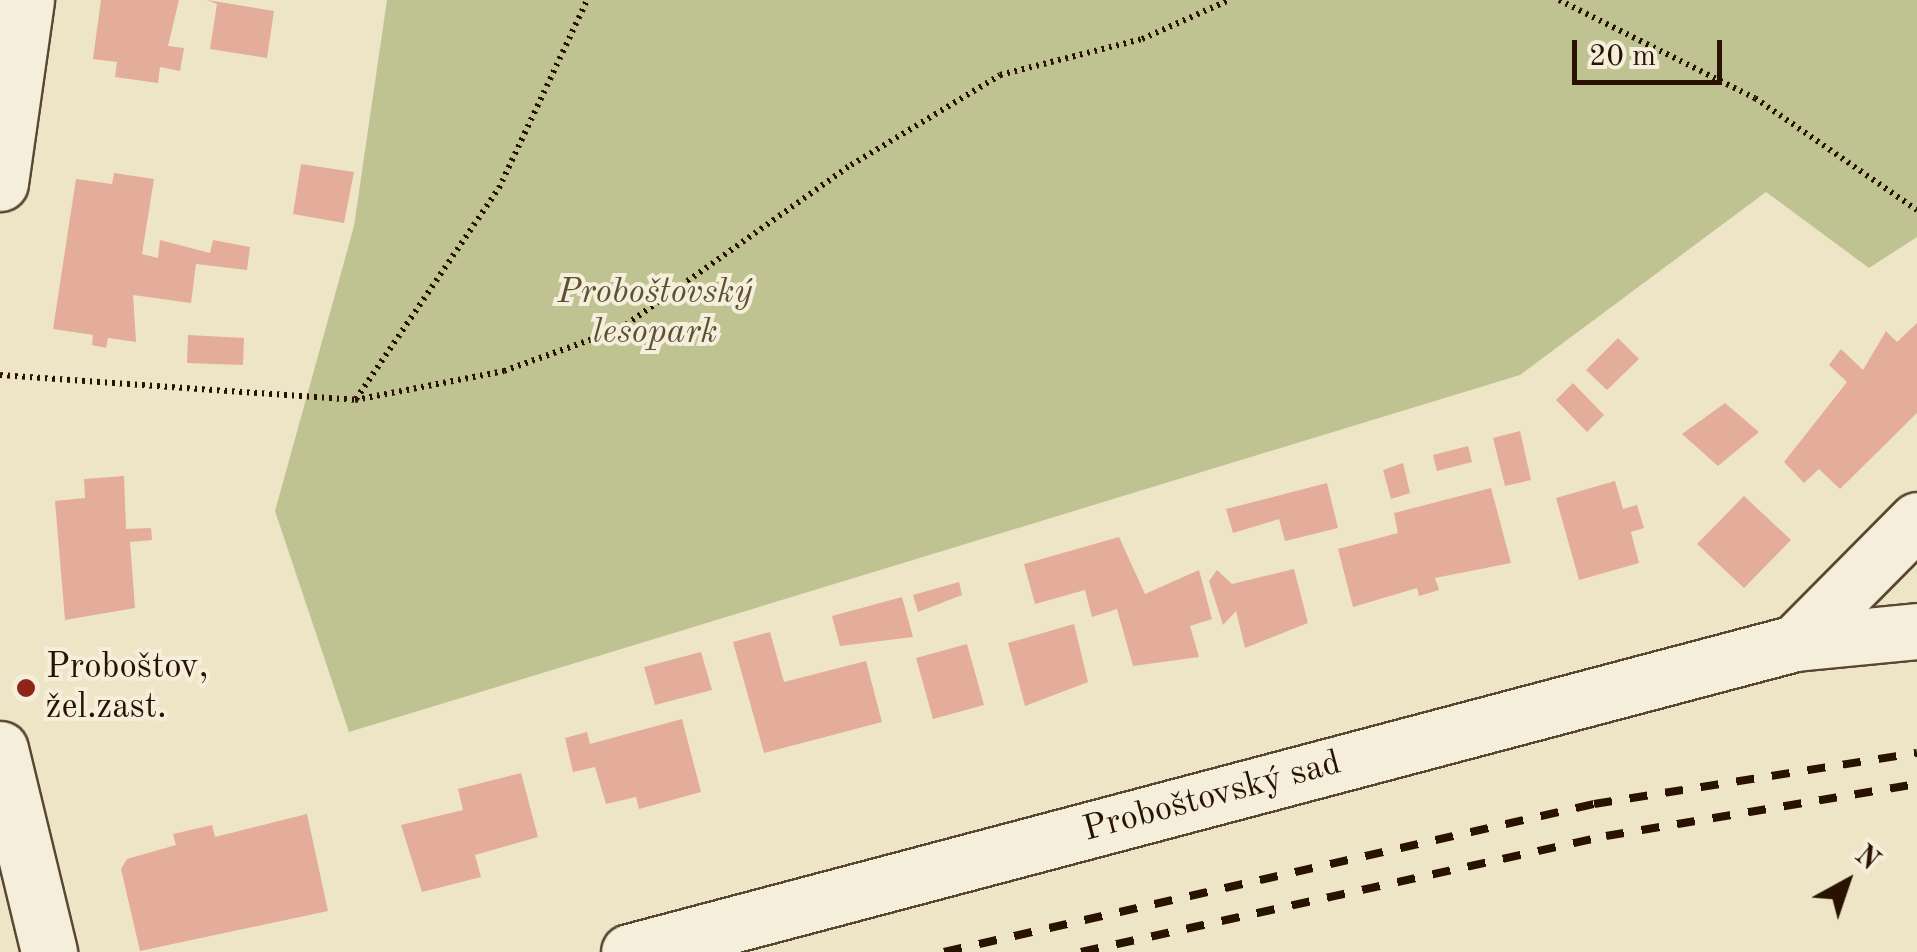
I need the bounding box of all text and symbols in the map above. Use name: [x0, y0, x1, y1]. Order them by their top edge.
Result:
scale bar: [1577, 20, 1727, 82]
text: 20 m: [1589, 42, 1656, 72]
park label: Proboštovský lesopark: [558, 272, 752, 354]
place label: Proboštov, žel.zast.: [46, 647, 208, 729]
marker: Proboštov, žel.zast.: [15, 677, 37, 699]
street label: Proboštovský sad: [1079, 742, 1345, 852]
north arrow: [1797, 832, 1897, 932]
text: N: [1849, 841, 1883, 877]

